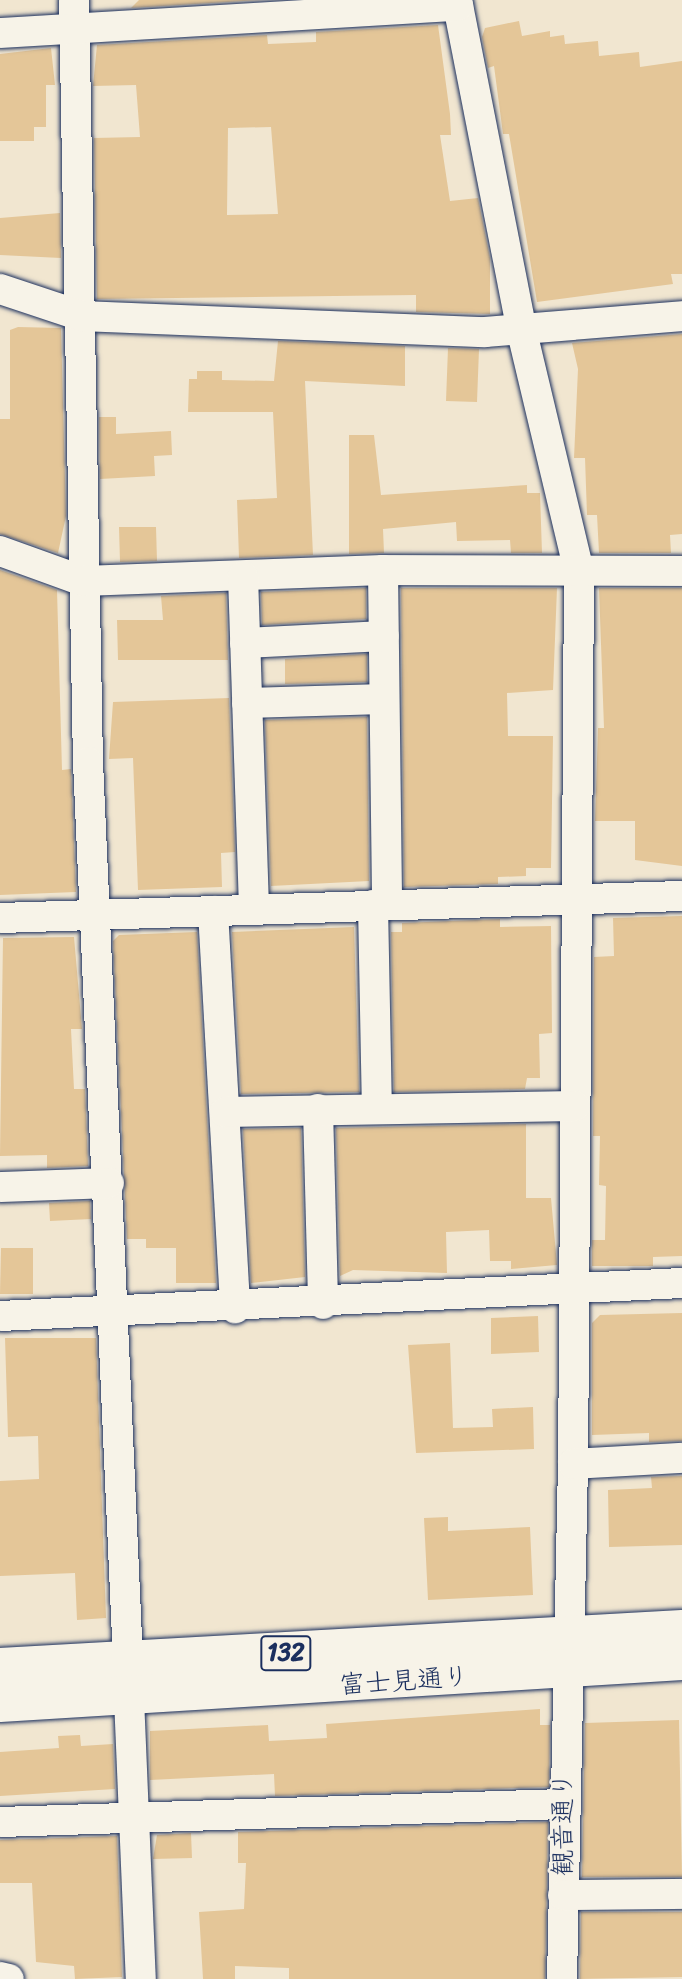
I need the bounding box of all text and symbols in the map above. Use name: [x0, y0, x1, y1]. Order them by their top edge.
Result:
road number: 132: [260, 1632, 312, 1674]
street label: 富士見通り: [338, 1661, 470, 1701]
street label: 観音通り: [547, 1772, 579, 1876]

